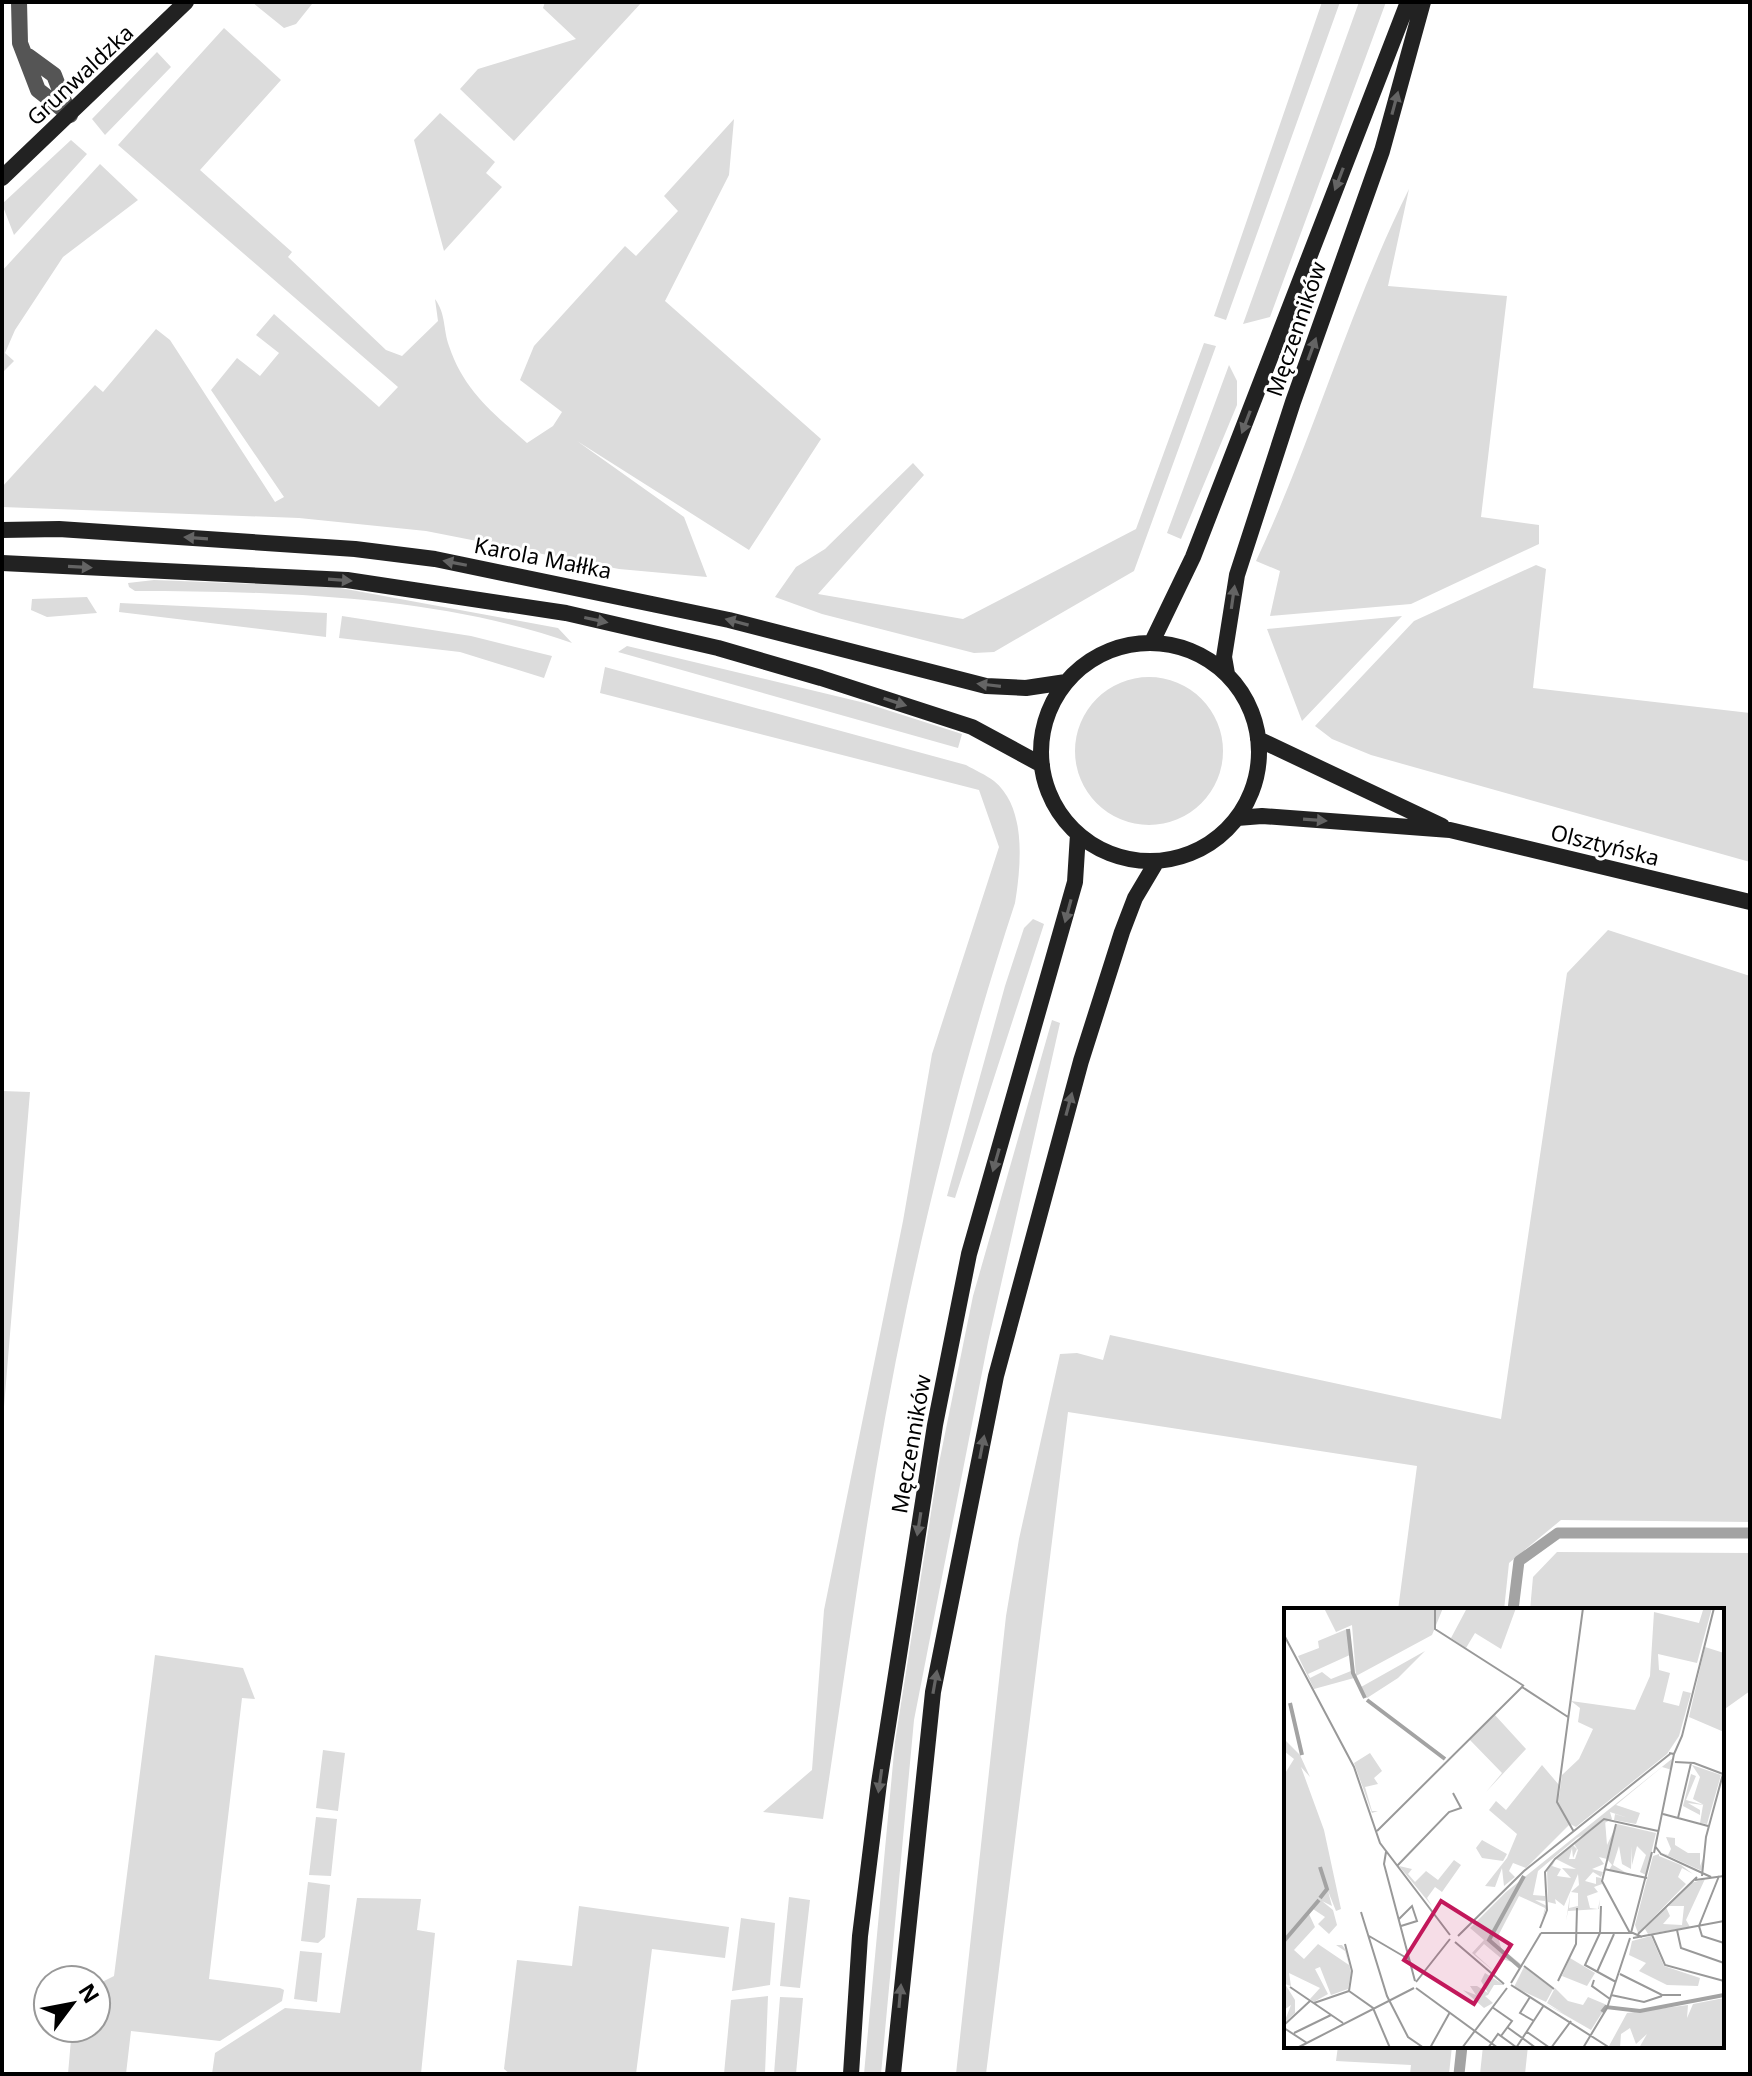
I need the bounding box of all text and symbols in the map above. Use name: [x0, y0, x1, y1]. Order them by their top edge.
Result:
street label: Grunwaldzka: [20, 17, 139, 131]
one-way arrow: [1390, 91, 1402, 116]
one-way arrow: [1332, 167, 1345, 191]
street label: Męczenników: [1258, 257, 1332, 400]
one-way arrow: [1306, 337, 1318, 361]
one-way arrow: [1239, 410, 1252, 434]
street label: Karola Małłka: [472, 529, 614, 585]
one-way arrow: [183, 531, 208, 544]
one-way arrow: [442, 556, 467, 568]
one-way arrow: [68, 561, 93, 574]
one-way arrow: [328, 574, 353, 587]
one-way arrow: [1227, 584, 1240, 609]
one-way arrow: [584, 614, 609, 627]
one-way arrow: [724, 616, 749, 628]
one-way arrow: [976, 679, 1001, 692]
one-way arrow: [884, 696, 908, 709]
one-way arrow: [1303, 814, 1328, 827]
street label: Olsztyńska: [1548, 816, 1663, 872]
one-way arrow: [1061, 898, 1073, 923]
one-way arrow: [1064, 1091, 1076, 1116]
one-way arrow: [989, 1149, 1002, 1173]
street label: Męczenników: [883, 1371, 937, 1516]
one-way arrow: [976, 1434, 989, 1459]
one-way arrow: [912, 1512, 925, 1537]
inset map: [1284, 1608, 1724, 2048]
one-way arrow: [930, 1670, 942, 1695]
one-way arrow: [873, 1769, 886, 1794]
north arrow: [32, 1964, 112, 2044]
text: N: [72, 1977, 107, 2008]
one-way arrow: [894, 1983, 907, 2008]

